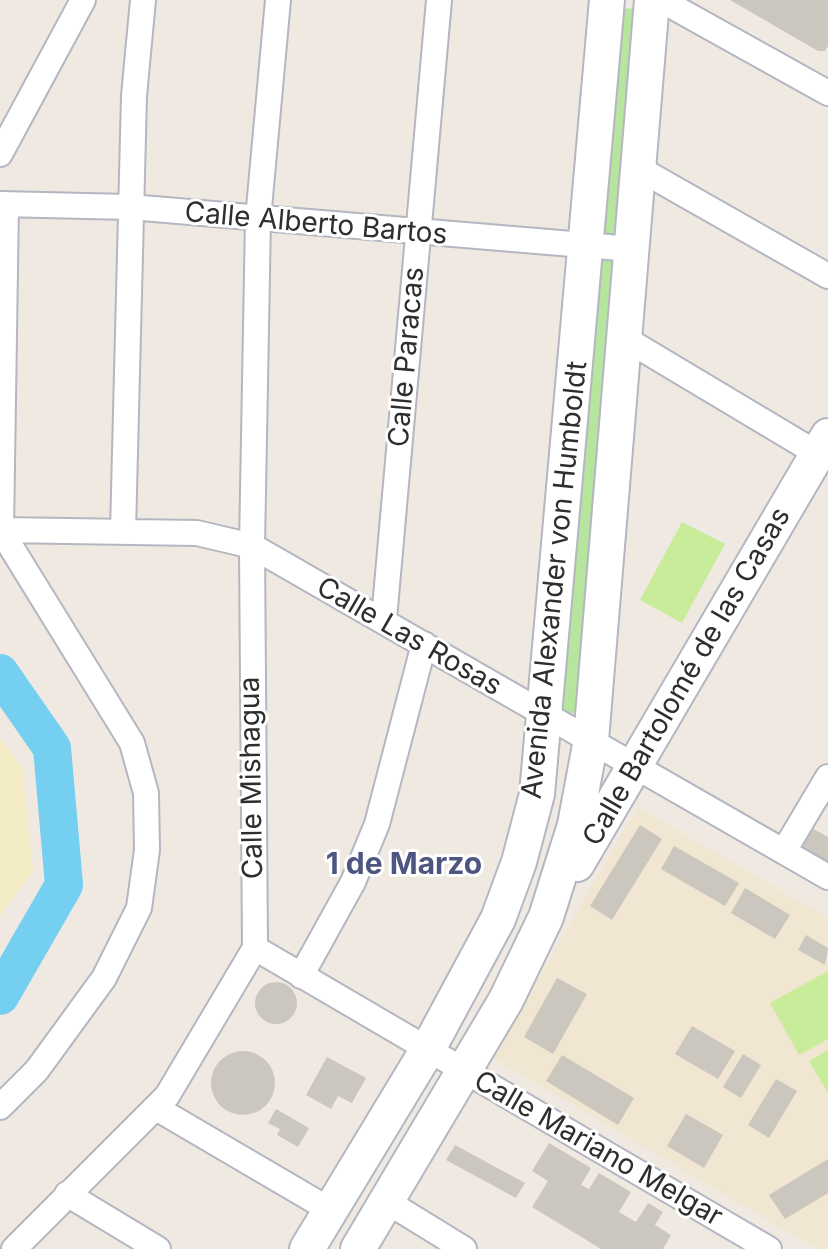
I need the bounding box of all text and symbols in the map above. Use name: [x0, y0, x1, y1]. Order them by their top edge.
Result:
street label: Calle Alberto Bartos: [183, 196, 449, 252]
street label: Calle Paracas: [382, 266, 432, 448]
street label: Avenida Alexander von Humboldt: [515, 359, 595, 801]
street label: Calle Bartolomé de las Casas: [576, 502, 798, 852]
street label: Calle Las Rosas: [311, 570, 507, 704]
street label: Calle Mishagua: [233, 676, 271, 880]
district label: 1 de Marzo: [326, 847, 482, 883]
street label: Calle Mariano Melgar: [468, 1064, 728, 1234]

